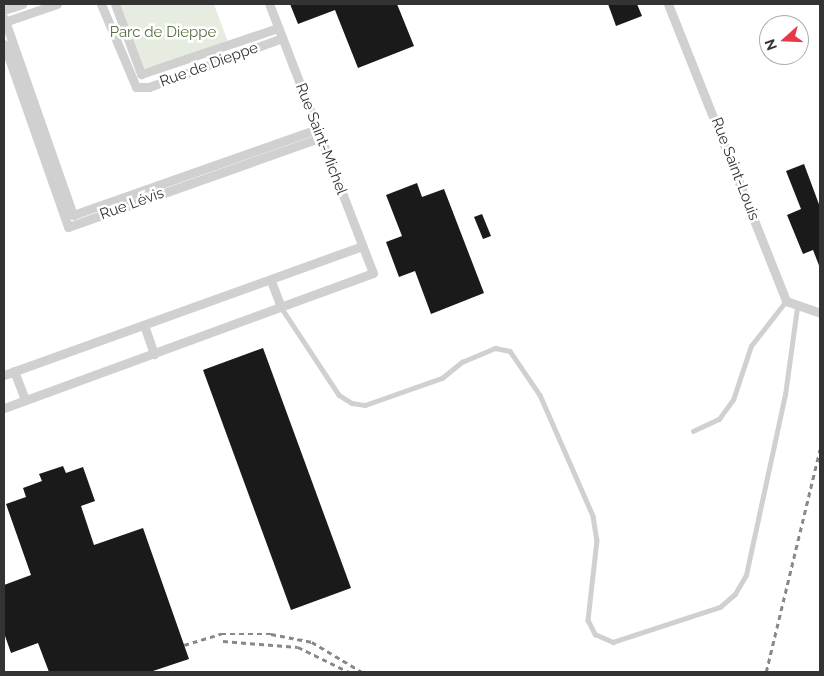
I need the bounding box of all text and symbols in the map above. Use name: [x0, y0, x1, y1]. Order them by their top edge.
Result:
north arrow: [759, 15, 809, 65]
park label: Parc de Dieppe: [110, 24, 216, 42]
text: N: [761, 37, 780, 53]
street label: Rue de Dieppe: [157, 39, 261, 91]
street label: Rue Saint-Michel: [291, 81, 351, 197]
street label: Rue Saint-Louis: [707, 115, 763, 223]
street label: Rue Lévis: [97, 184, 167, 224]

